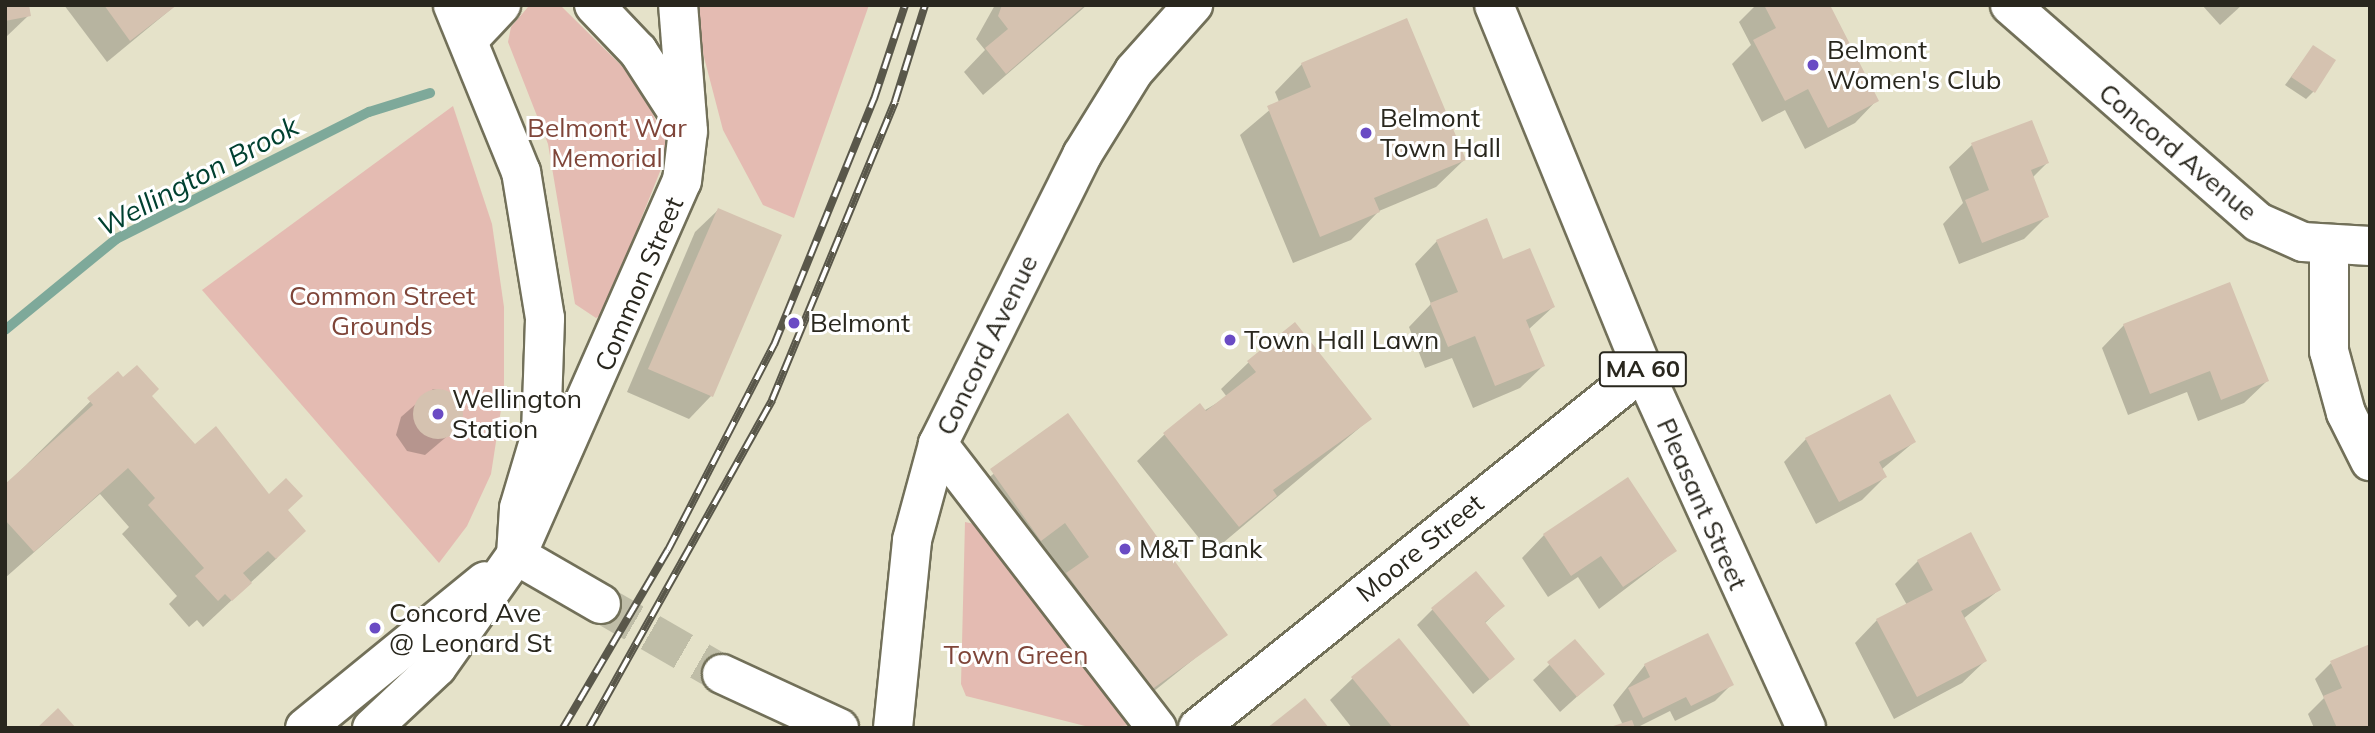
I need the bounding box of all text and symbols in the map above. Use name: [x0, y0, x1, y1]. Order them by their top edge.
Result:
place label: Belmont Women's Club: [1827, 34, 2001, 96]
marker: Belmont Women's Club: [1805, 57, 1821, 73]
street label: Concord Avenue: [2093, 77, 2263, 227]
place label: Belmont Town Hall: [1380, 102, 1501, 164]
water label: Wellington Brook: [92, 109, 304, 243]
park label: Belmont War Memorial: [527, 112, 687, 174]
marker: Belmont Town Hall: [1358, 125, 1374, 141]
street label: Common Street: [588, 192, 690, 376]
street label: Concord Avenue: [930, 250, 1044, 440]
park label: Common Street Grounds: [289, 280, 475, 342]
place label: Belmont: [810, 307, 910, 339]
marker: Belmont: [784, 313, 804, 333]
place label: Town Hall Lawn: [1244, 324, 1439, 356]
marker: Town Hall Lawn: [1222, 332, 1238, 348]
road number: MA 60: [1598, 348, 1688, 390]
place label: Wellington Station: [452, 383, 582, 444]
marker: Wellington Station: [430, 406, 446, 422]
street label: Pleasant Street: [1650, 413, 1754, 595]
street label: Moore Street: [1350, 487, 1490, 609]
place label: M&T Bank: [1139, 533, 1262, 565]
marker: M&T Bank: [1117, 541, 1133, 557]
place label: Concord Ave @ Leonard St: [389, 597, 552, 658]
marker: Concord Ave @ Leonard St: [367, 620, 383, 636]
park label: Town Green: [944, 639, 1088, 671]

